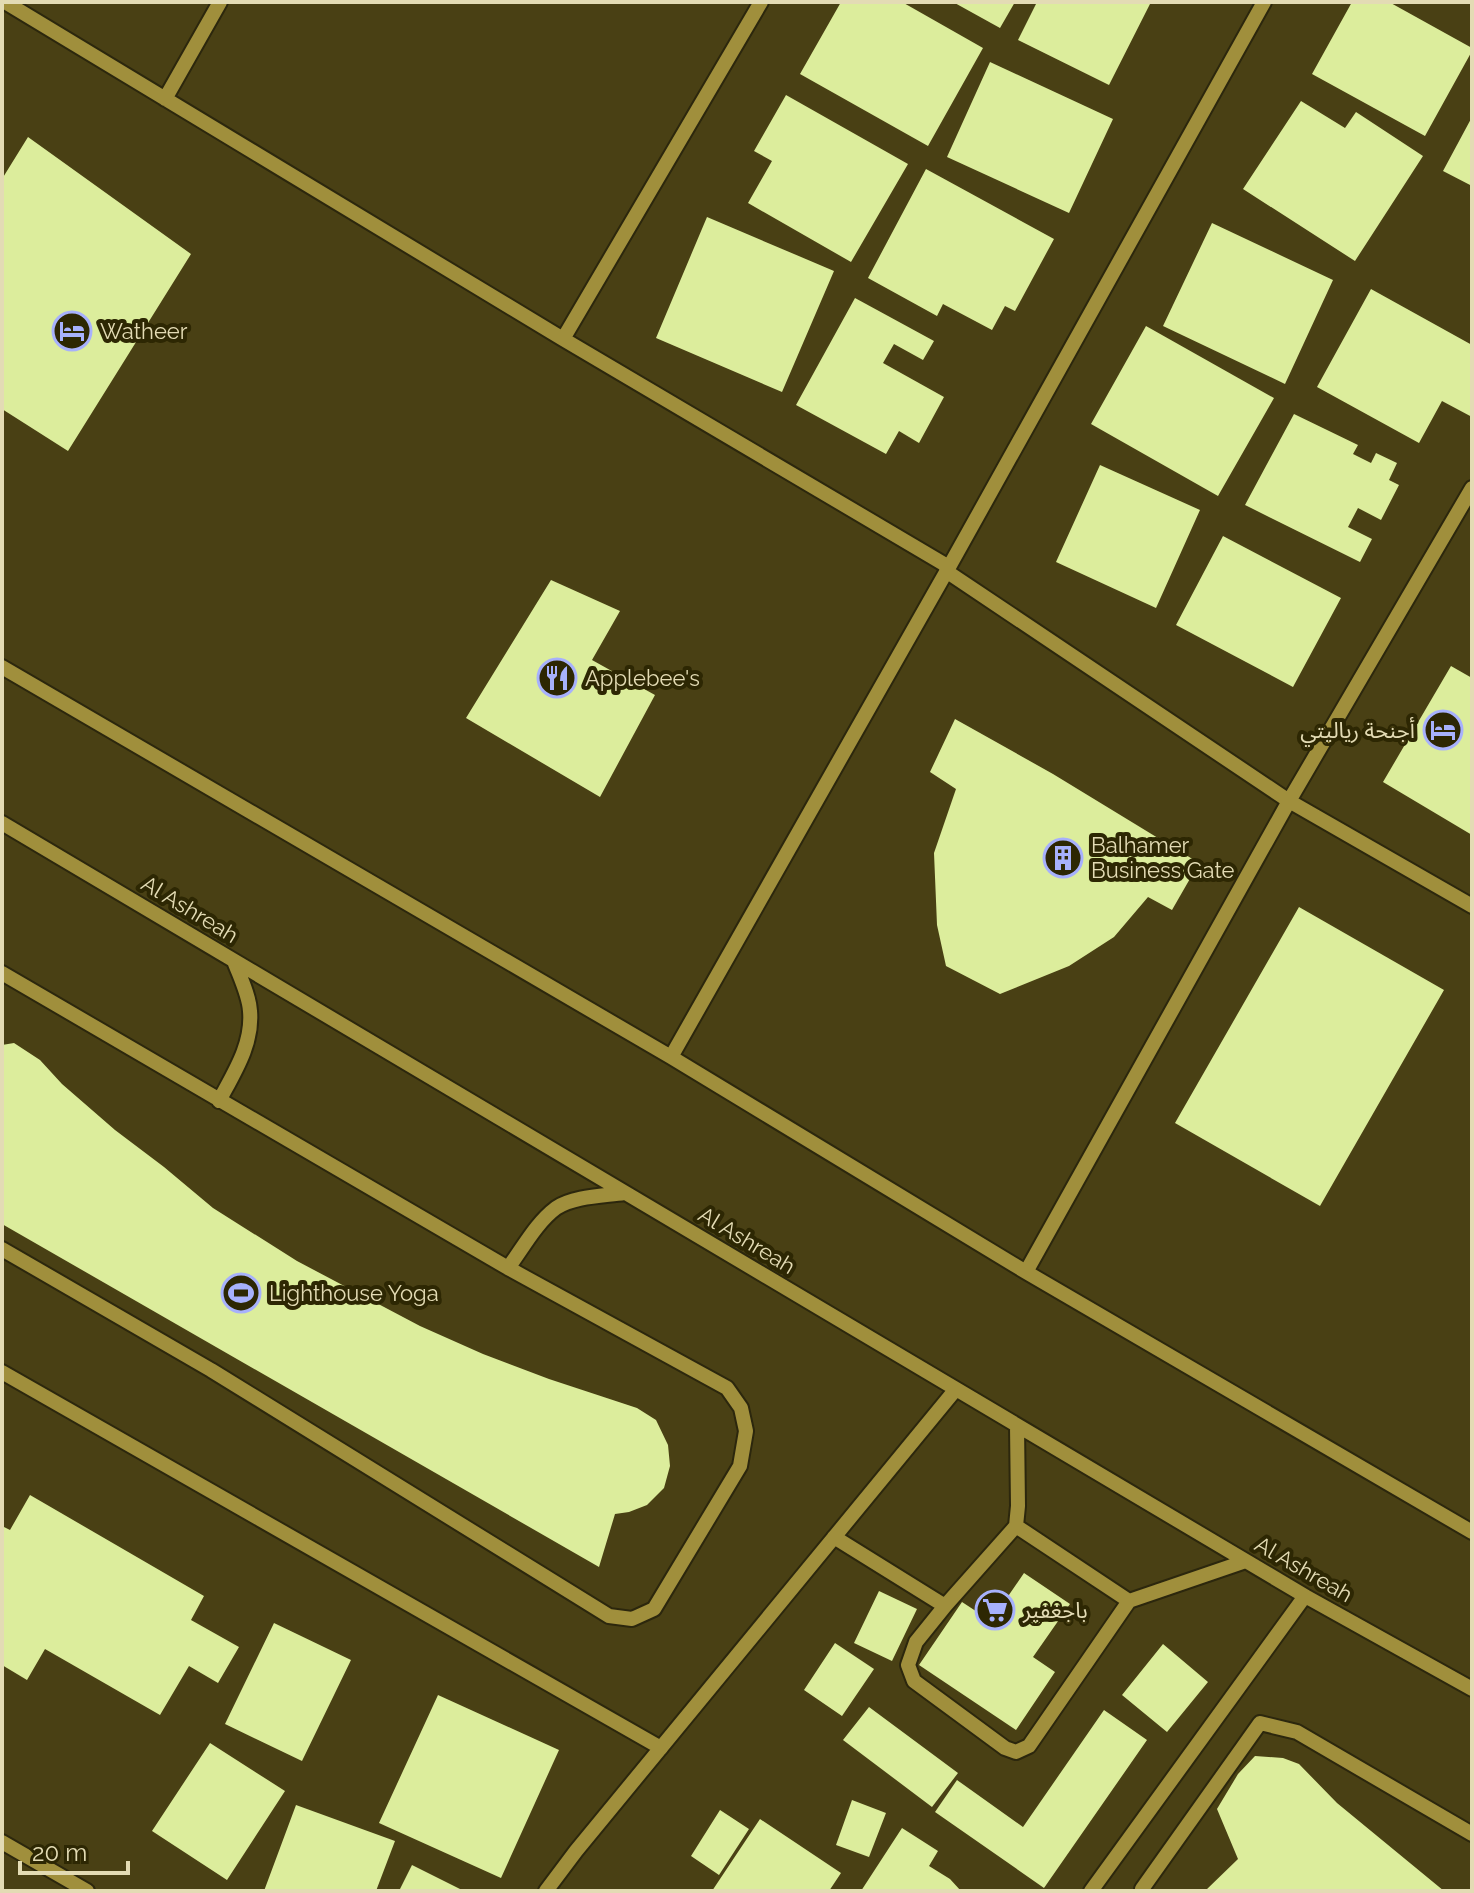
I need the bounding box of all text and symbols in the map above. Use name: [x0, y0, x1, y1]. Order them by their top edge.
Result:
hotel icon: Watheer: [51, 310, 93, 352]
place label: Watheer: [100, 318, 188, 344]
restaurant icon: Applebee's: [536, 657, 578, 699]
place label: Applebee's: [585, 665, 700, 691]
hotel icon: أجنحة رياليتي: [1422, 709, 1464, 751]
place label: أجنحة رياليتي: [1300, 717, 1415, 747]
place label: Balhamer Business Gate: [1091, 832, 1235, 883]
building icon: Balhamer Business Gate: [1042, 837, 1084, 879]
street label: Al Ashreah: [137, 870, 243, 948]
street label: Al Ashreah: [694, 1201, 800, 1279]
sports icon: Lighthouse Yoga: [220, 1272, 262, 1314]
place label: Lighthouse Yoga: [269, 1280, 439, 1306]
street label: Al Ashreah: [1251, 1531, 1357, 1607]
supermarket icon: باجغفير: [974, 1589, 1016, 1631]
place label: باجغفير: [1022, 1597, 1088, 1623]
scale bar: [20, 1825, 128, 1875]
text: 20 m: [32, 1838, 87, 1867]

